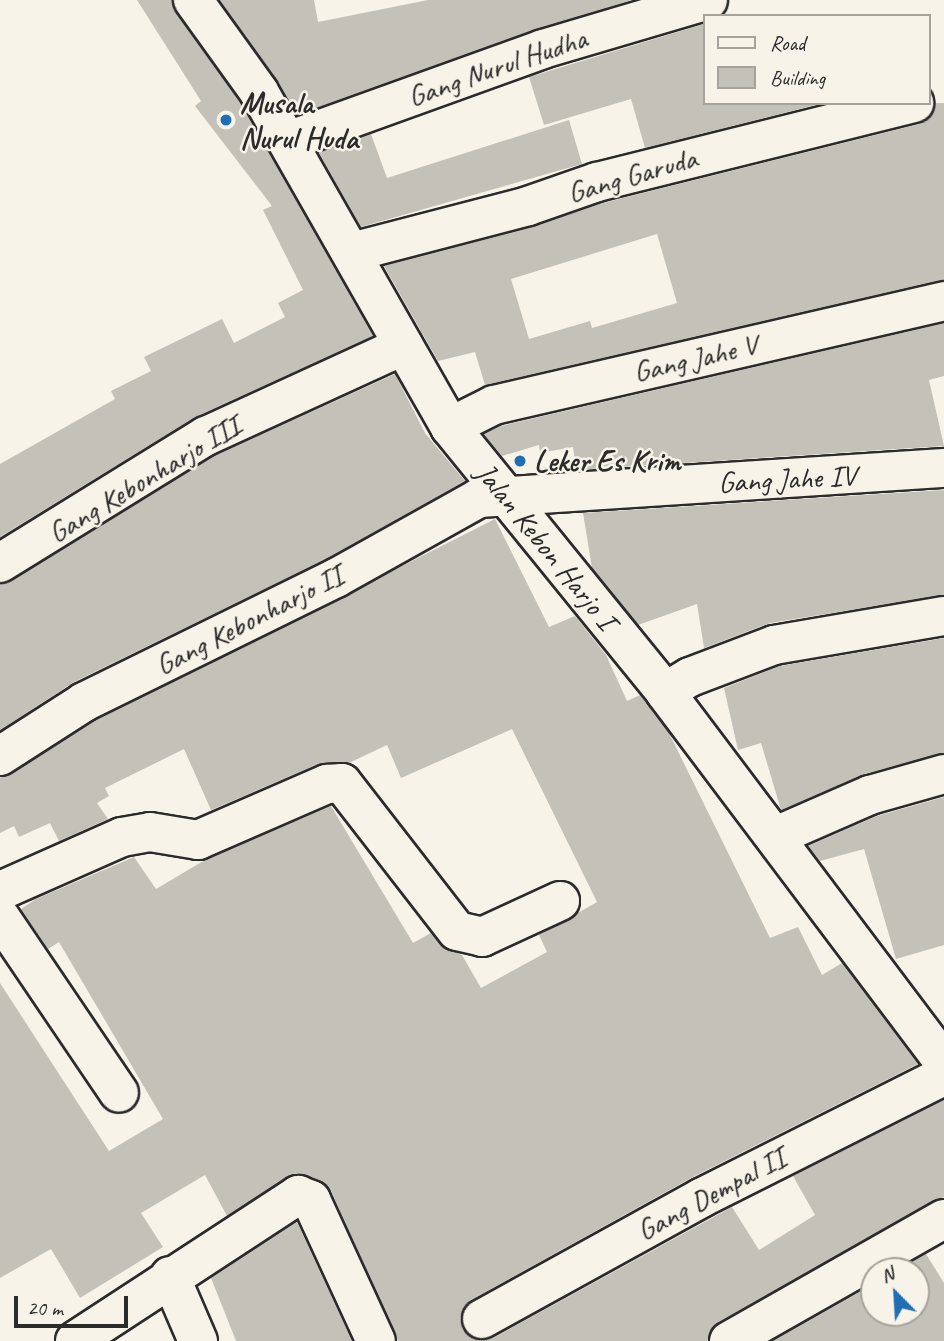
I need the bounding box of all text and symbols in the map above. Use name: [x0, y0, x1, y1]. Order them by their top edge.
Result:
legend: [702, 14, 930, 105]
street label: Gang Nurul Hudha: [402, 19, 592, 115]
text: Road: [770, 30, 805, 56]
text: Building: [770, 65, 825, 91]
place label: Musala Nurul Huda: [240, 85, 357, 155]
marker: Musala Nurul Huda: [218, 112, 234, 128]
street label: Gang Garuda: [563, 139, 701, 211]
street label: Gang Jahe V: [629, 326, 761, 390]
street label: Gang Kebonharjo III: [42, 408, 246, 550]
place label: Leker Es Krim: [534, 443, 680, 479]
marker: Leker Es Krim: [512, 453, 528, 469]
street label: Jalan Kebon Harjo I: [468, 455, 624, 637]
street label: Gang Jahe IV: [716, 457, 858, 501]
street label: Gang Kebonharjo II: [149, 557, 349, 683]
street label: Gang Dempal II: [630, 1140, 792, 1248]
north arrow: [860, 1257, 930, 1327]
text: N: [877, 1261, 898, 1288]
scale bar: [18, 1282, 131, 1326]
text: 20 m: [27, 1295, 63, 1321]

